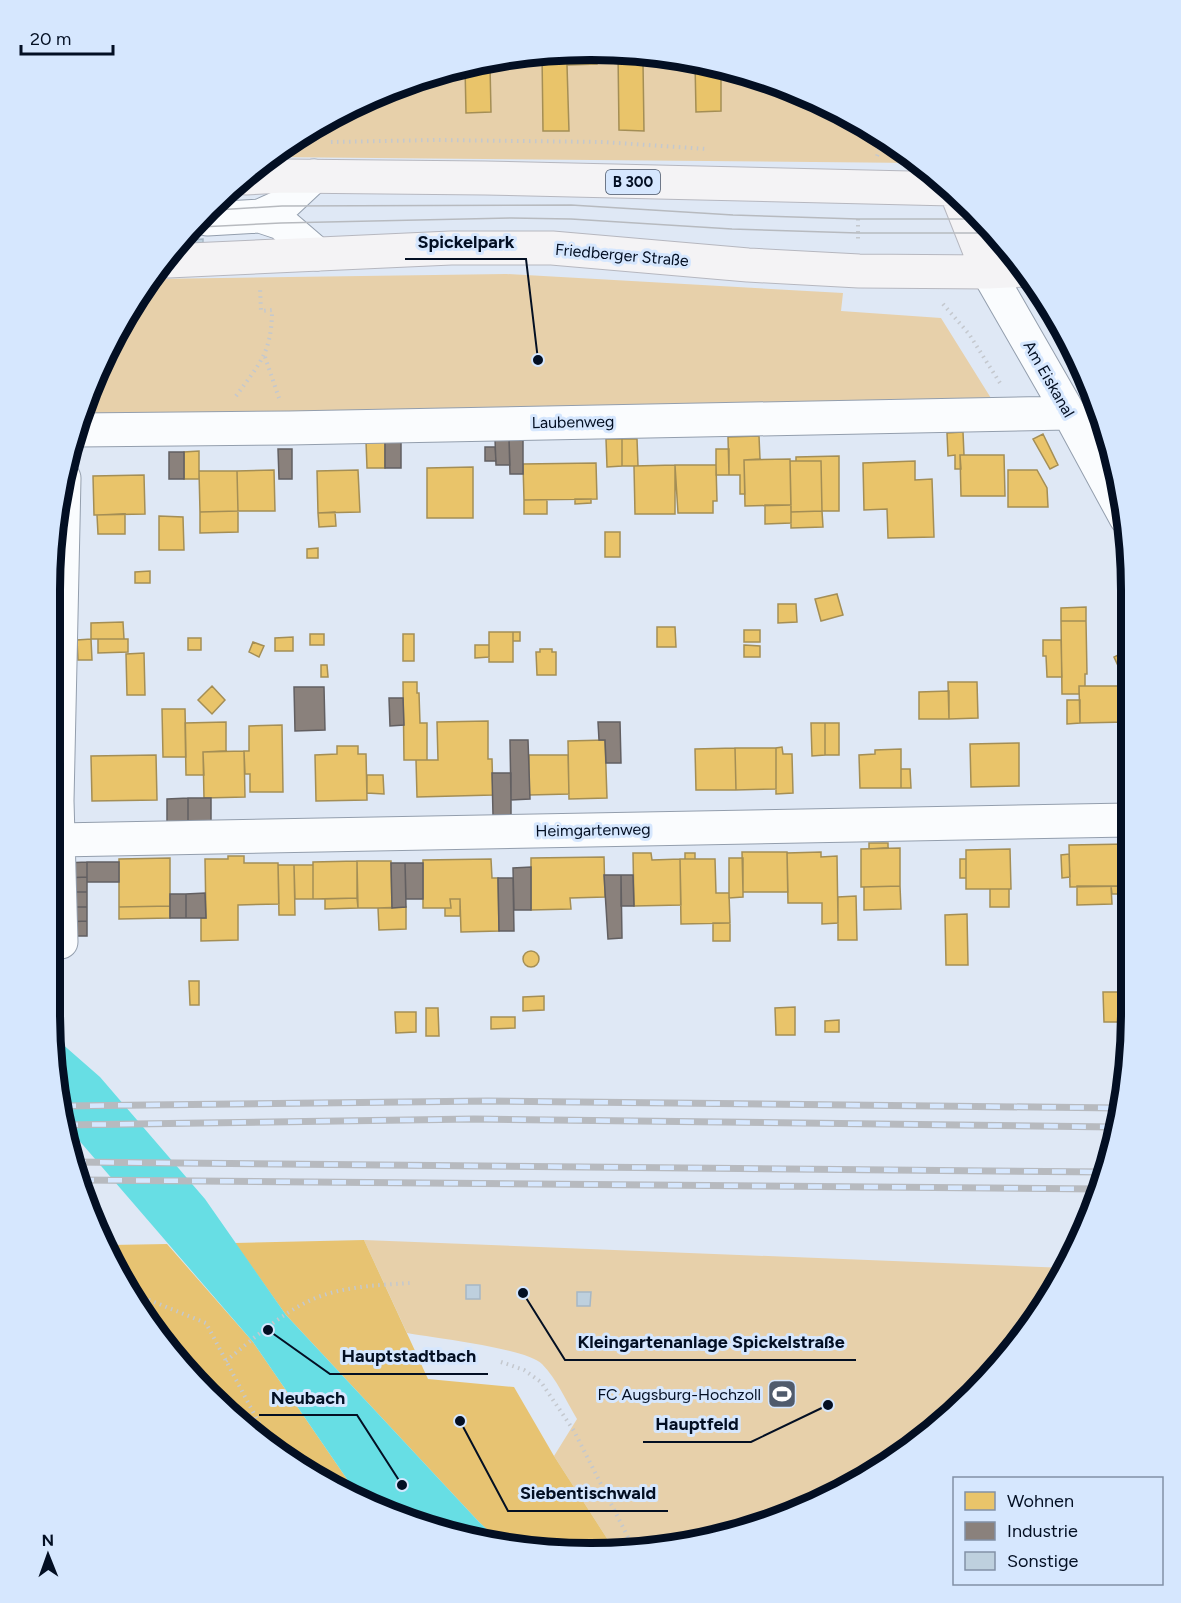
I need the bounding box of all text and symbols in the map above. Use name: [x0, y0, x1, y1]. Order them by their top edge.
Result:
scale bar: [21, 18, 112, 56]
text: 20 m: [30, 28, 71, 50]
road number: B 300: [606, 170, 660, 194]
callout: Spickelpark: [405, 223, 526, 259]
text: Spickelpark: [418, 231, 515, 253]
street label: Friedberger Straße: [554, 240, 690, 270]
street label: Am Eiskanal: [1019, 337, 1079, 421]
street label: Laubenweg: [531, 412, 615, 432]
street label: Heimgartenweg: [535, 819, 651, 841]
callout: Kleingartenanlage Spickelstraße: [565, 1324, 856, 1360]
text: Kleingartenanlage Spickelstraße: [577, 1331, 845, 1353]
callout: Hauptstadtbach: [330, 1338, 488, 1374]
text: Hauptstadtbach: [342, 1345, 476, 1367]
sports icon: FC Augsburg-Hochzoll: [766, 1378, 798, 1410]
callout: Neubach: [259, 1379, 357, 1415]
place label: FC Augsburg-Hochzoll: [597, 1385, 761, 1404]
text: Neubach: [271, 1387, 345, 1409]
callout: Hauptfeld: [643, 1406, 751, 1442]
text: Hauptfeld: [655, 1413, 739, 1435]
callout: Siebentischwald: [508, 1475, 668, 1511]
legend: [953, 1477, 1163, 1585]
text: Siebentischwald: [520, 1482, 656, 1504]
text: Wohnen: [1007, 1490, 1074, 1512]
text: Industrie: [1007, 1520, 1078, 1542]
north arrow: [18, 1525, 78, 1585]
text: N: [41, 1531, 54, 1550]
text: Sonstige: [1007, 1550, 1078, 1572]

